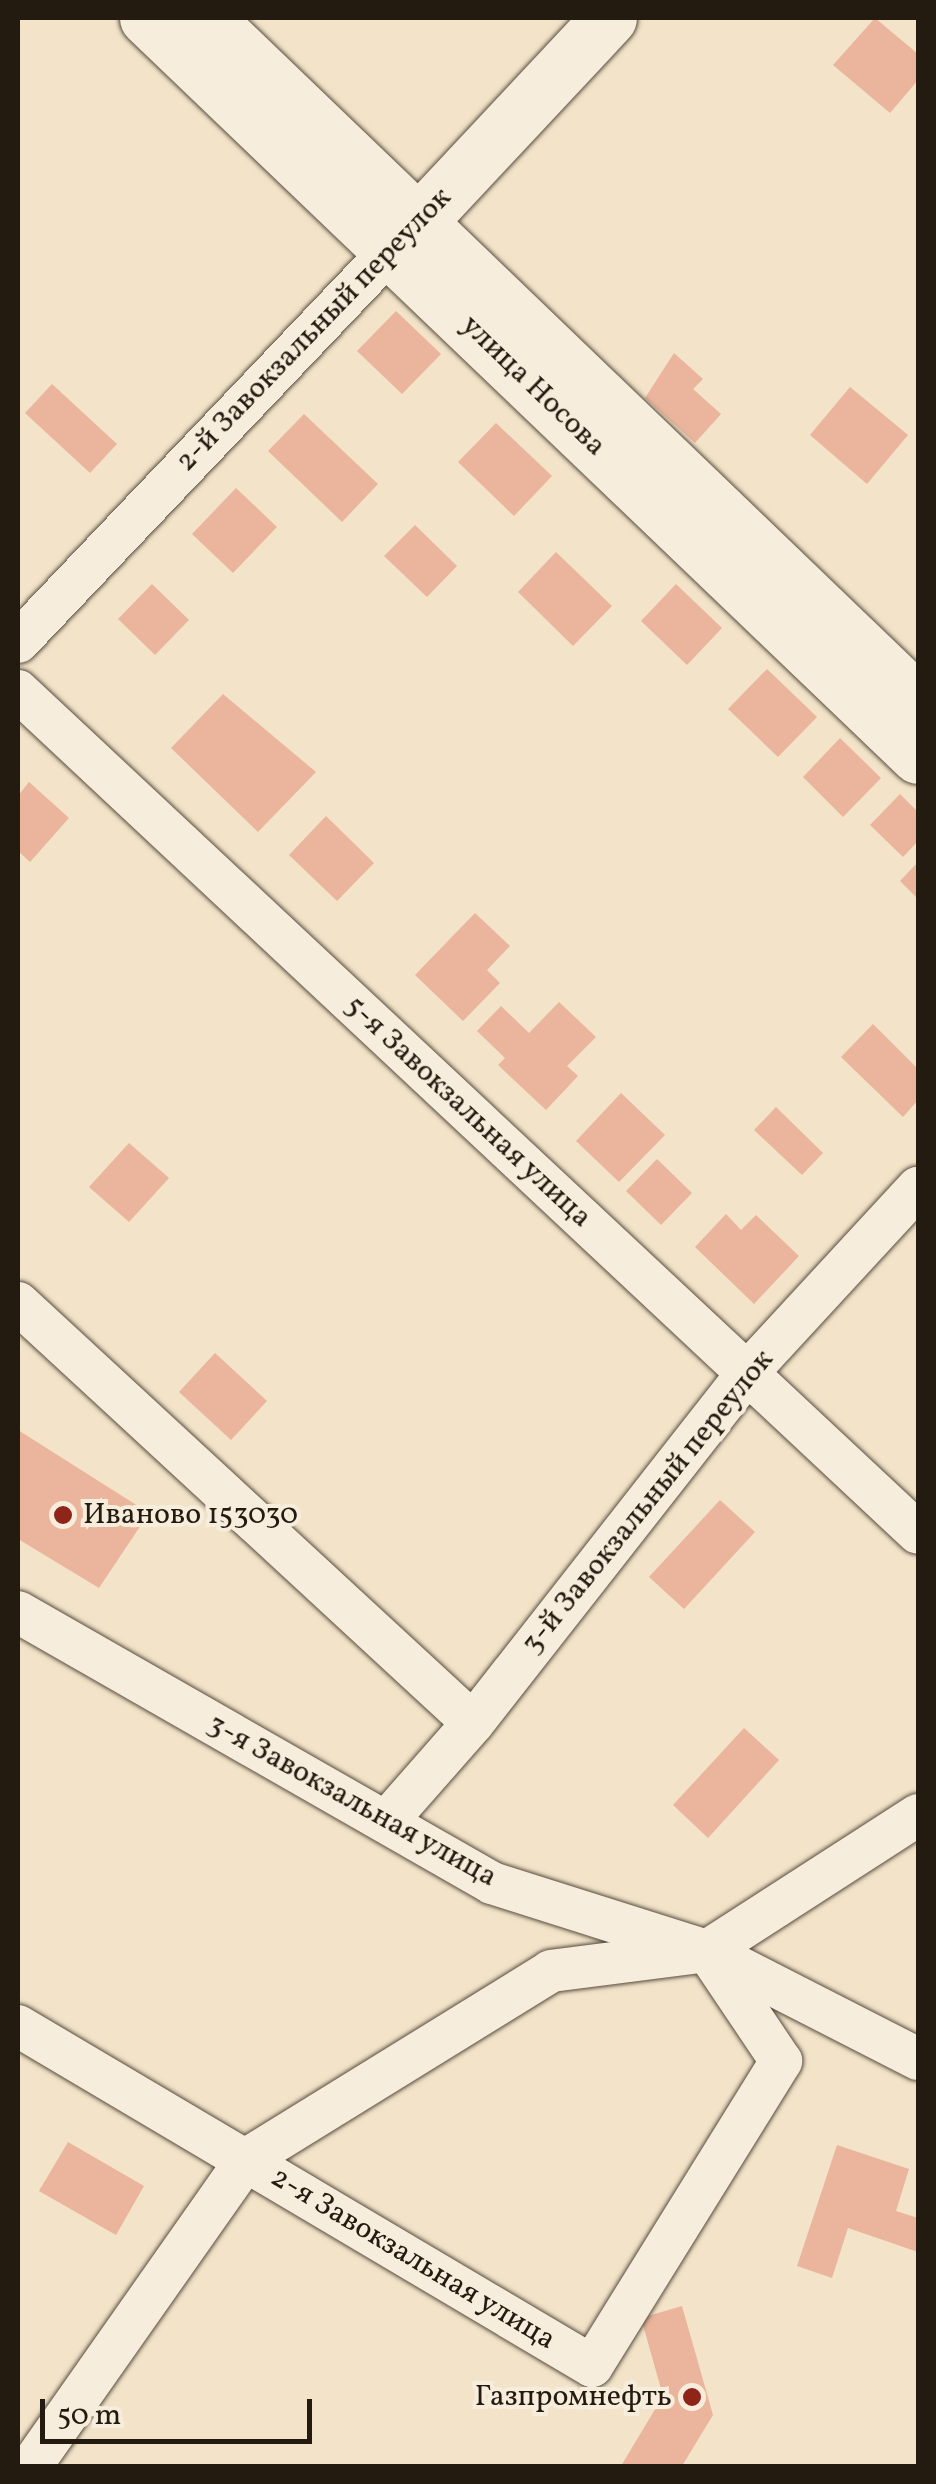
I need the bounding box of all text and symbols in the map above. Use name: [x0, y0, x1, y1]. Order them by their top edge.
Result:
street label: 2-й Завокзальный переулок: [169, 180, 459, 480]
street label: улица Носова: [453, 308, 613, 464]
street label: 5-я Завокзальная улица: [337, 988, 599, 1236]
street label: 3-й Завокзальный переулок: [514, 1343, 782, 1661]
place label: Иваново 153030: [83, 1497, 298, 1533]
marker: Иваново 153030: [52, 1504, 74, 1526]
street label: 3-я Завокзальная улица: [201, 1706, 503, 1896]
street label: 2-я Завокзальная улица: [264, 2159, 562, 2359]
scale bar: [45, 2379, 318, 2441]
place label: Газпромнефть: [475, 2379, 672, 2415]
marker: Газпромнефть: [681, 2386, 703, 2408]
text: 50 m: [57, 2395, 121, 2437]

